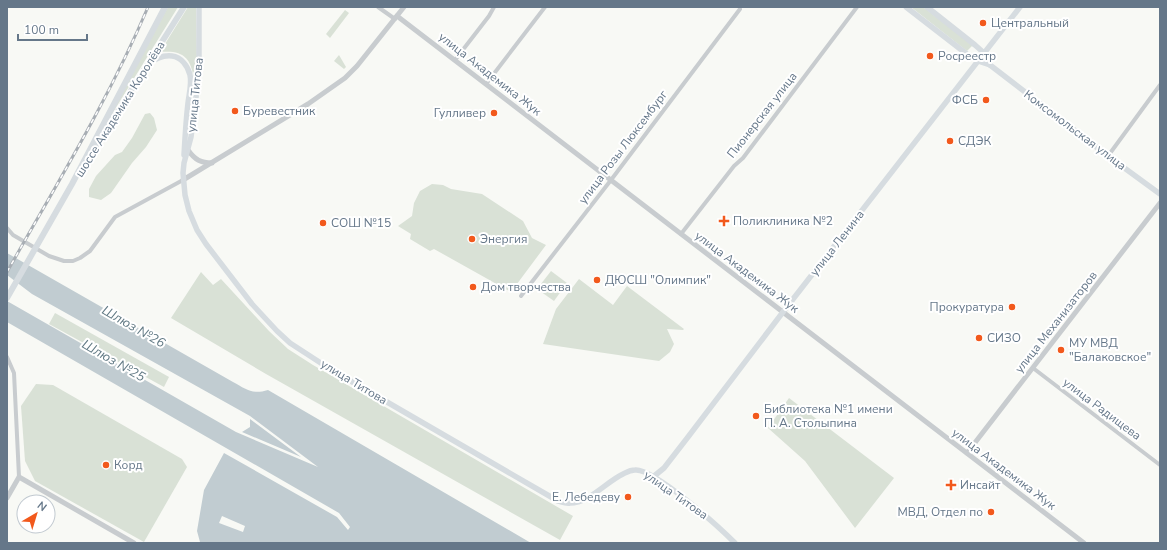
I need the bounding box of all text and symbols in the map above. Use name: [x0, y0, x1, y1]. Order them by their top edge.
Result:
place label: Центральный: [991, 15, 1069, 31]
scale bar: [18, 16, 87, 42]
marker: Центральный: [978, 18, 988, 28]
text: 100 m: [24, 22, 59, 38]
street label: улица Академика Жук: [435, 29, 545, 120]
street label: шоссе Академика Королёва: [71, 38, 169, 180]
place label: Росреестр: [938, 48, 996, 64]
marker: Росреестр: [925, 51, 935, 61]
street label: улица Титова: [183, 57, 207, 133]
street label: Пионерская улица: [723, 69, 801, 161]
street label: улица Розы Люксембург: [575, 86, 672, 207]
street label: Комсомольская улица: [1021, 86, 1129, 174]
place label: ФСБ: [952, 92, 978, 108]
marker: ФСБ: [981, 95, 991, 105]
place label: Буревестник: [243, 103, 316, 119]
place label: Гулливер: [434, 105, 486, 121]
marker: Буревестник: [230, 106, 240, 116]
marker: Гулливер: [489, 108, 499, 118]
place label: СДЭК: [958, 133, 991, 149]
marker: СДЭК: [945, 136, 955, 146]
street label: улица Ленина: [806, 207, 868, 279]
place label: Поликлиника №2: [733, 213, 833, 229]
place label: СОШ №15: [331, 215, 391, 231]
marker: Поликлиника №2: [718, 215, 730, 227]
marker: СОШ №15: [318, 218, 328, 228]
street label: улица Академика Жук: [692, 228, 803, 317]
place label: Энергия: [480, 231, 527, 247]
marker: Энергия: [467, 234, 477, 244]
street label: улица Механизаторов: [1011, 267, 1101, 376]
place label: ДЮСШ "Олимпик": [605, 272, 711, 288]
marker: ДЮСШ "Олимпик": [592, 275, 602, 285]
place label: Дом творчества: [481, 279, 571, 295]
marker: Дом творчества: [468, 282, 478, 292]
place label: Прокуратура: [930, 299, 1004, 315]
water label: Шлюз №26: [98, 301, 169, 352]
marker: Прокуратура: [1007, 302, 1017, 312]
place label: СИЗО: [987, 330, 1021, 346]
marker: СИЗО: [974, 333, 984, 343]
water label: Шлюз №25: [78, 335, 149, 386]
place label: МУ МВД "Балаковское": [1069, 335, 1151, 365]
marker: МУ МВД "Балаковское": [1056, 345, 1066, 355]
street label: улица Титова: [318, 356, 390, 408]
street label: улица Радищева: [1060, 374, 1144, 444]
place label: Библиотека №1 имени П. А. Столыпина: [764, 401, 893, 431]
marker: Библиотека №1 имени П. А. Столыпина: [751, 411, 761, 421]
street label: улица Академика Жук: [949, 425, 1060, 514]
place label: Корд: [114, 457, 143, 473]
marker: Корд: [101, 460, 111, 470]
street label: улица Титова: [641, 467, 711, 523]
place label: Инсайт: [960, 477, 1001, 493]
marker: Инсайт: [945, 479, 957, 491]
place label: Е. Лебедеву: [552, 489, 621, 505]
marker: Е. Лебедеву: [623, 492, 633, 502]
north arrow: [16, 494, 56, 534]
text: N: [34, 498, 50, 515]
place label: МВД, Отдел по: [898, 504, 983, 520]
marker: МВД, Отдел по: [986, 507, 996, 517]

